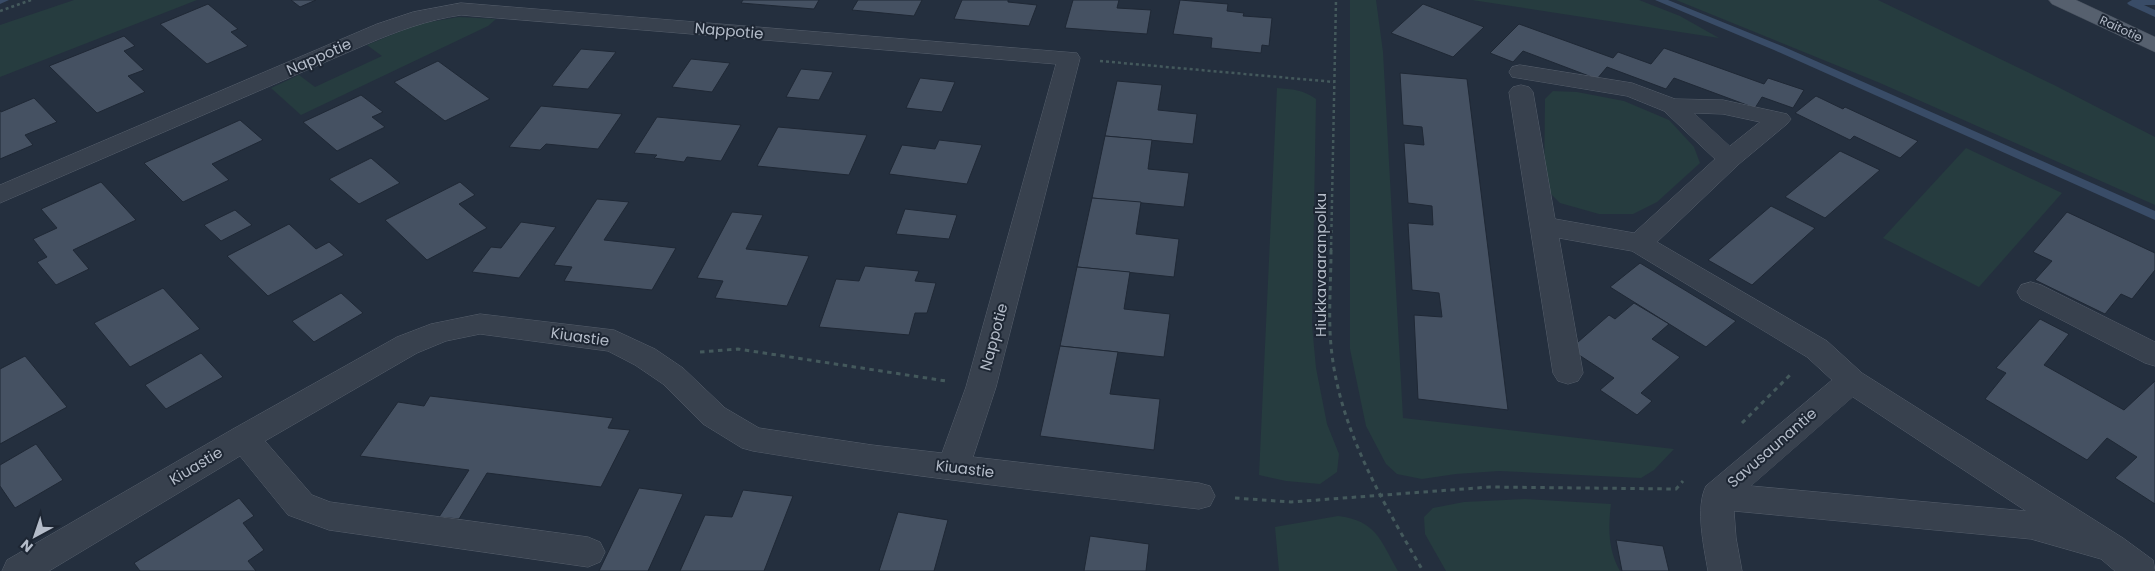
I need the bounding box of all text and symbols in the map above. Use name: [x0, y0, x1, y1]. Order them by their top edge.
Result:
street label: Raitotie: [2097, 11, 2145, 46]
street label: Nappotie: [694, 17, 764, 44]
street label: Nappotie: [283, 33, 355, 80]
street label: Hiukkavaaranpolku: [1310, 193, 1331, 337]
street label: Nappotie: [974, 301, 1013, 373]
street label: Kiuastie: [550, 322, 611, 351]
street label: Savusaunantie: [1722, 403, 1821, 492]
street label: Kiuastie: [165, 441, 226, 490]
street label: Kiuastie: [935, 455, 995, 483]
north arrow: [10, 511, 60, 561]
text: N: [16, 535, 37, 557]

